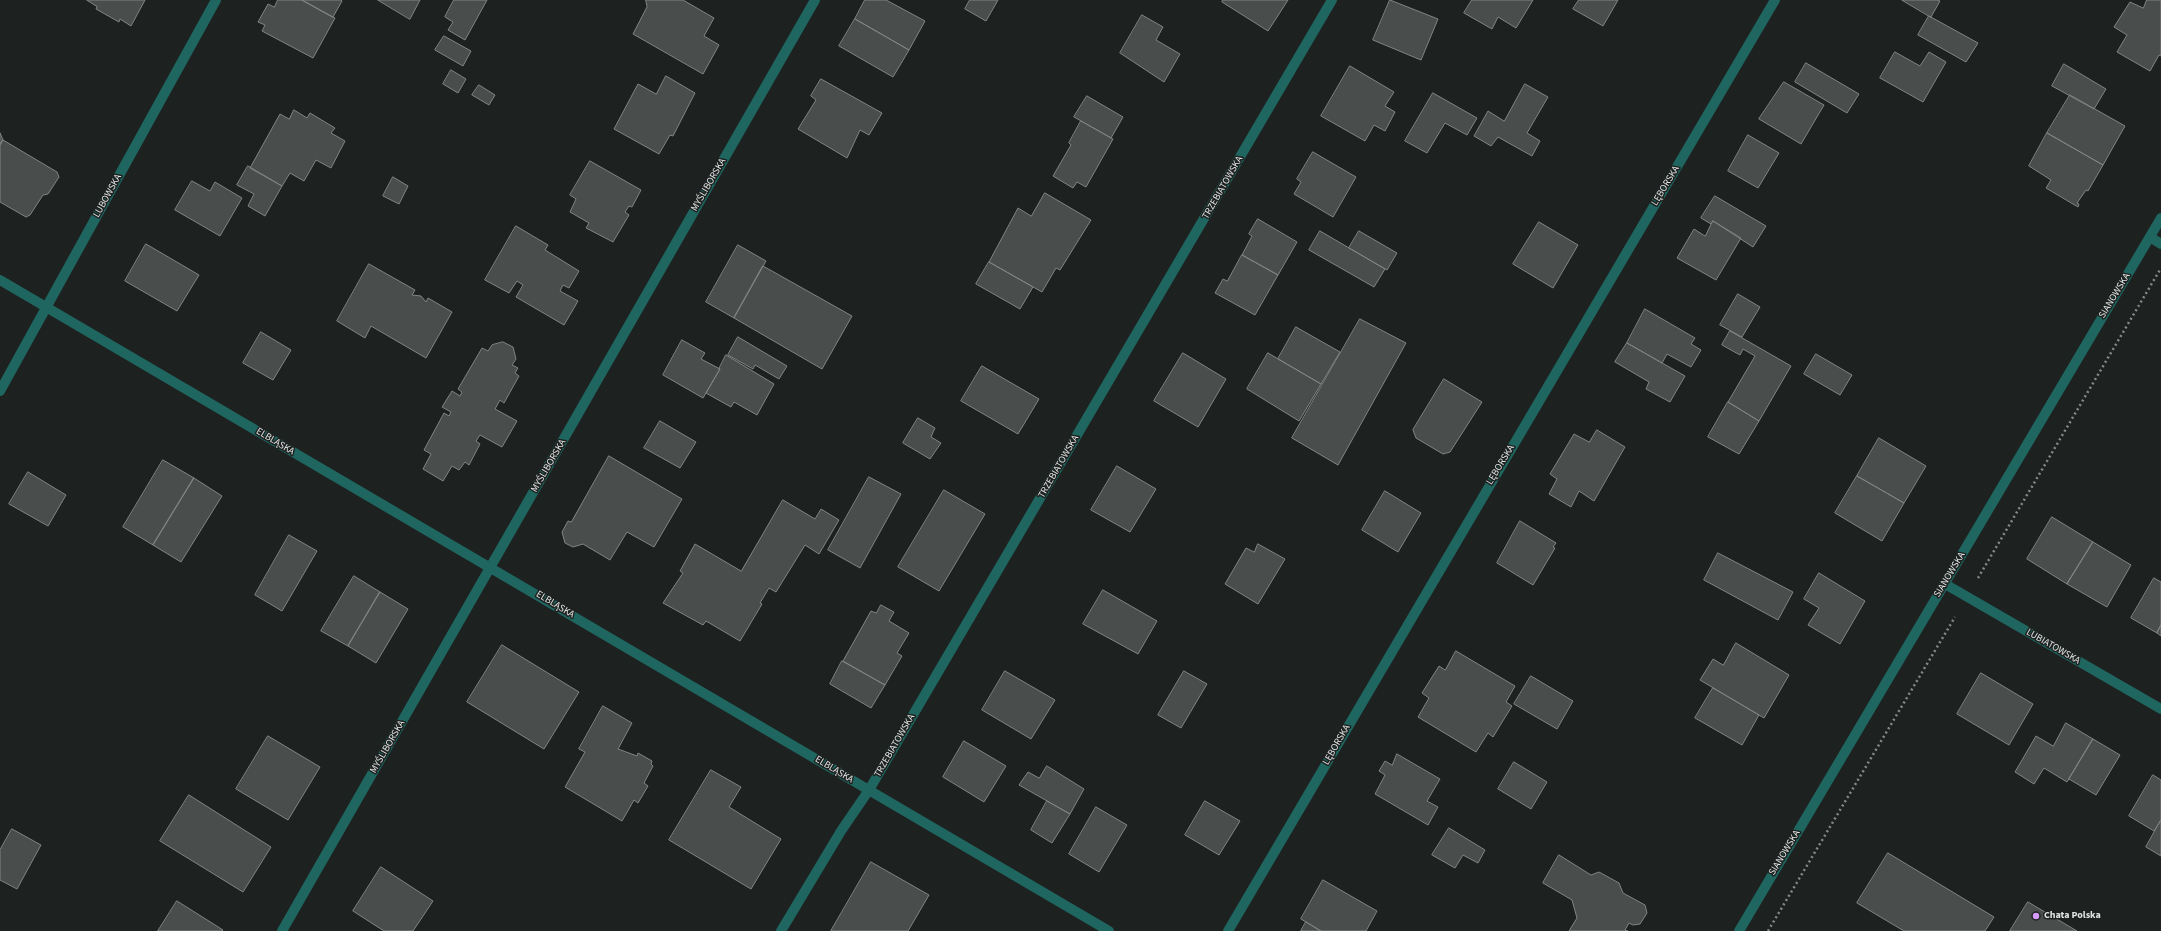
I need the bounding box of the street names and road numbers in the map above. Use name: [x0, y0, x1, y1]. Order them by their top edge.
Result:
street label: TRZEBIATOWSKA: [1200, 154, 1246, 222]
street label: MYŚLIBORSKA: [689, 156, 729, 214]
street label: LĘBORSKA: [1649, 164, 1683, 208]
street label: LUBOWSKA: [91, 172, 125, 220]
street label: SIANOWSKA: [2097, 271, 2133, 321]
street label: ELBLĄSKA: [254, 426, 296, 458]
street label: TRZEBIATOWSKA: [1036, 433, 1082, 501]
street label: MYŚLIBORSKA: [529, 437, 569, 495]
street label: LĘBORSKA: [1484, 443, 1518, 487]
street label: SIANOWSKA: [1932, 550, 1968, 600]
street label: ELBLĄSKA: [534, 589, 576, 621]
street label: LUBIATOWSKA: [2024, 627, 2082, 667]
street label: TRZEBIATOWSKA: [872, 712, 918, 780]
street label: MYŚLIBORSKA: [368, 718, 408, 776]
street label: LĘBORSKA: [1321, 723, 1353, 767]
street label: ELBLĄSKA: [813, 754, 855, 786]
street label: SIANOWSKA: [1767, 828, 1803, 878]

